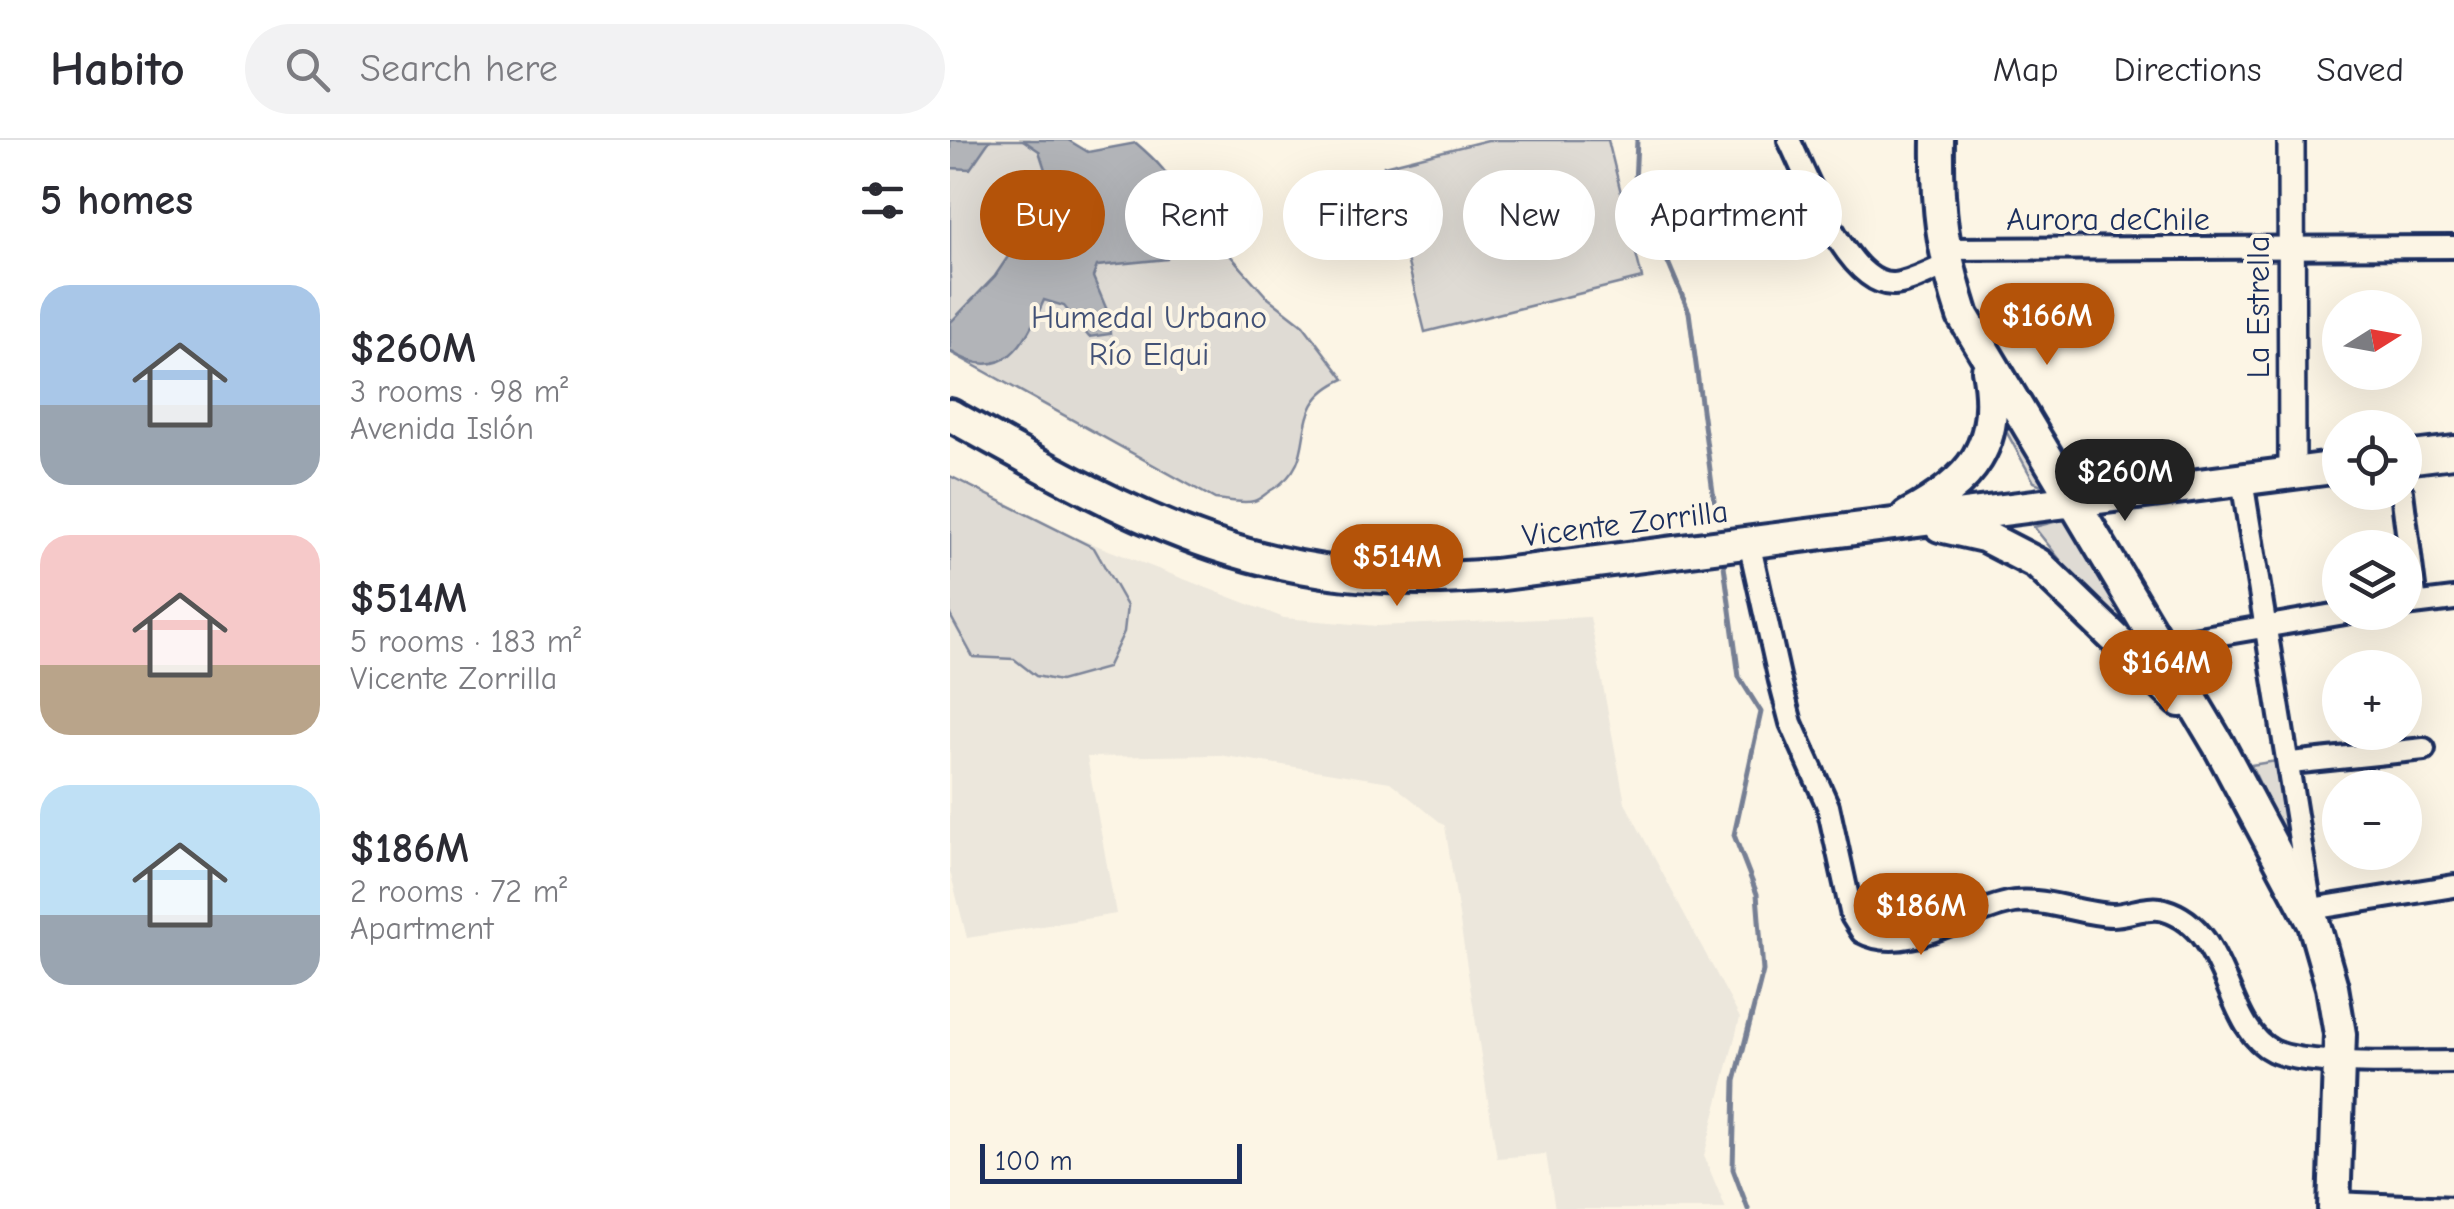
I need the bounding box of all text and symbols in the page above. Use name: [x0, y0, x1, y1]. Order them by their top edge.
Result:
search box: [245, 24, 945, 114]
text: Habito: [50, 42, 185, 97]
icon: search: [280, 42, 335, 97]
text: Search here: [360, 47, 558, 91]
text: Map: [1993, 49, 2059, 90]
text: Directions: [2114, 49, 2262, 90]
text: Saved: [2317, 49, 2404, 90]
chip: Buy: [980, 170, 1105, 260]
chip: Rent: [1125, 170, 1263, 260]
chip: Filters: [1283, 170, 1443, 260]
chip: New: [1463, 170, 1595, 260]
chip: Apartment: [1615, 170, 1842, 260]
icon: filters: [855, 173, 910, 228]
text: 5 homes: [40, 176, 193, 225]
street label: Aurora deChile: [2006, 201, 2210, 238]
street label: La Estrella: [2240, 235, 2277, 379]
pin: $166M: [1977, 283, 2117, 368]
north arrow: [2322, 290, 2422, 390]
map controls: [2322, 290, 2422, 870]
text: $166M: [2001, 297, 2093, 334]
park label: Humedal Urbano Río Elqui: [1031, 299, 1267, 373]
text: $260M: [350, 324, 476, 373]
icon: home: [120, 325, 240, 445]
text: 3 rooms · 98 m²: [350, 373, 568, 410]
text: Avenida Islón: [350, 410, 534, 447]
button: locate: [2322, 410, 2422, 510]
pin: $260M: [2055, 439, 2195, 524]
text: $260M: [2077, 453, 2173, 490]
street label: Vicente Zorrilla: [1520, 493, 1730, 554]
pin: $514M: [1327, 524, 1467, 609]
button: layers: [2322, 530, 2422, 630]
text: $514M: [1352, 538, 1442, 575]
text: $514M: [350, 574, 467, 623]
icon: home: [120, 575, 240, 695]
text: 5 rooms · 183 m²: [350, 623, 581, 660]
pin: $164M: [2096, 630, 2236, 715]
text: $164M: [2121, 644, 2211, 681]
button: +: [2322, 650, 2422, 750]
text: Vicente Zorrilla: [350, 660, 557, 697]
button: −: [2322, 770, 2422, 870]
text: $186M: [350, 824, 469, 873]
icon: home: [120, 825, 240, 945]
text: 2 rooms · 72 m²: [350, 873, 567, 910]
pin: $186M: [1851, 873, 1991, 958]
text: $186M: [1876, 887, 1966, 924]
text: Apartment: [350, 910, 493, 947]
scale bar: [980, 1139, 1242, 1184]
text: 100 m: [995, 1145, 1073, 1177]

